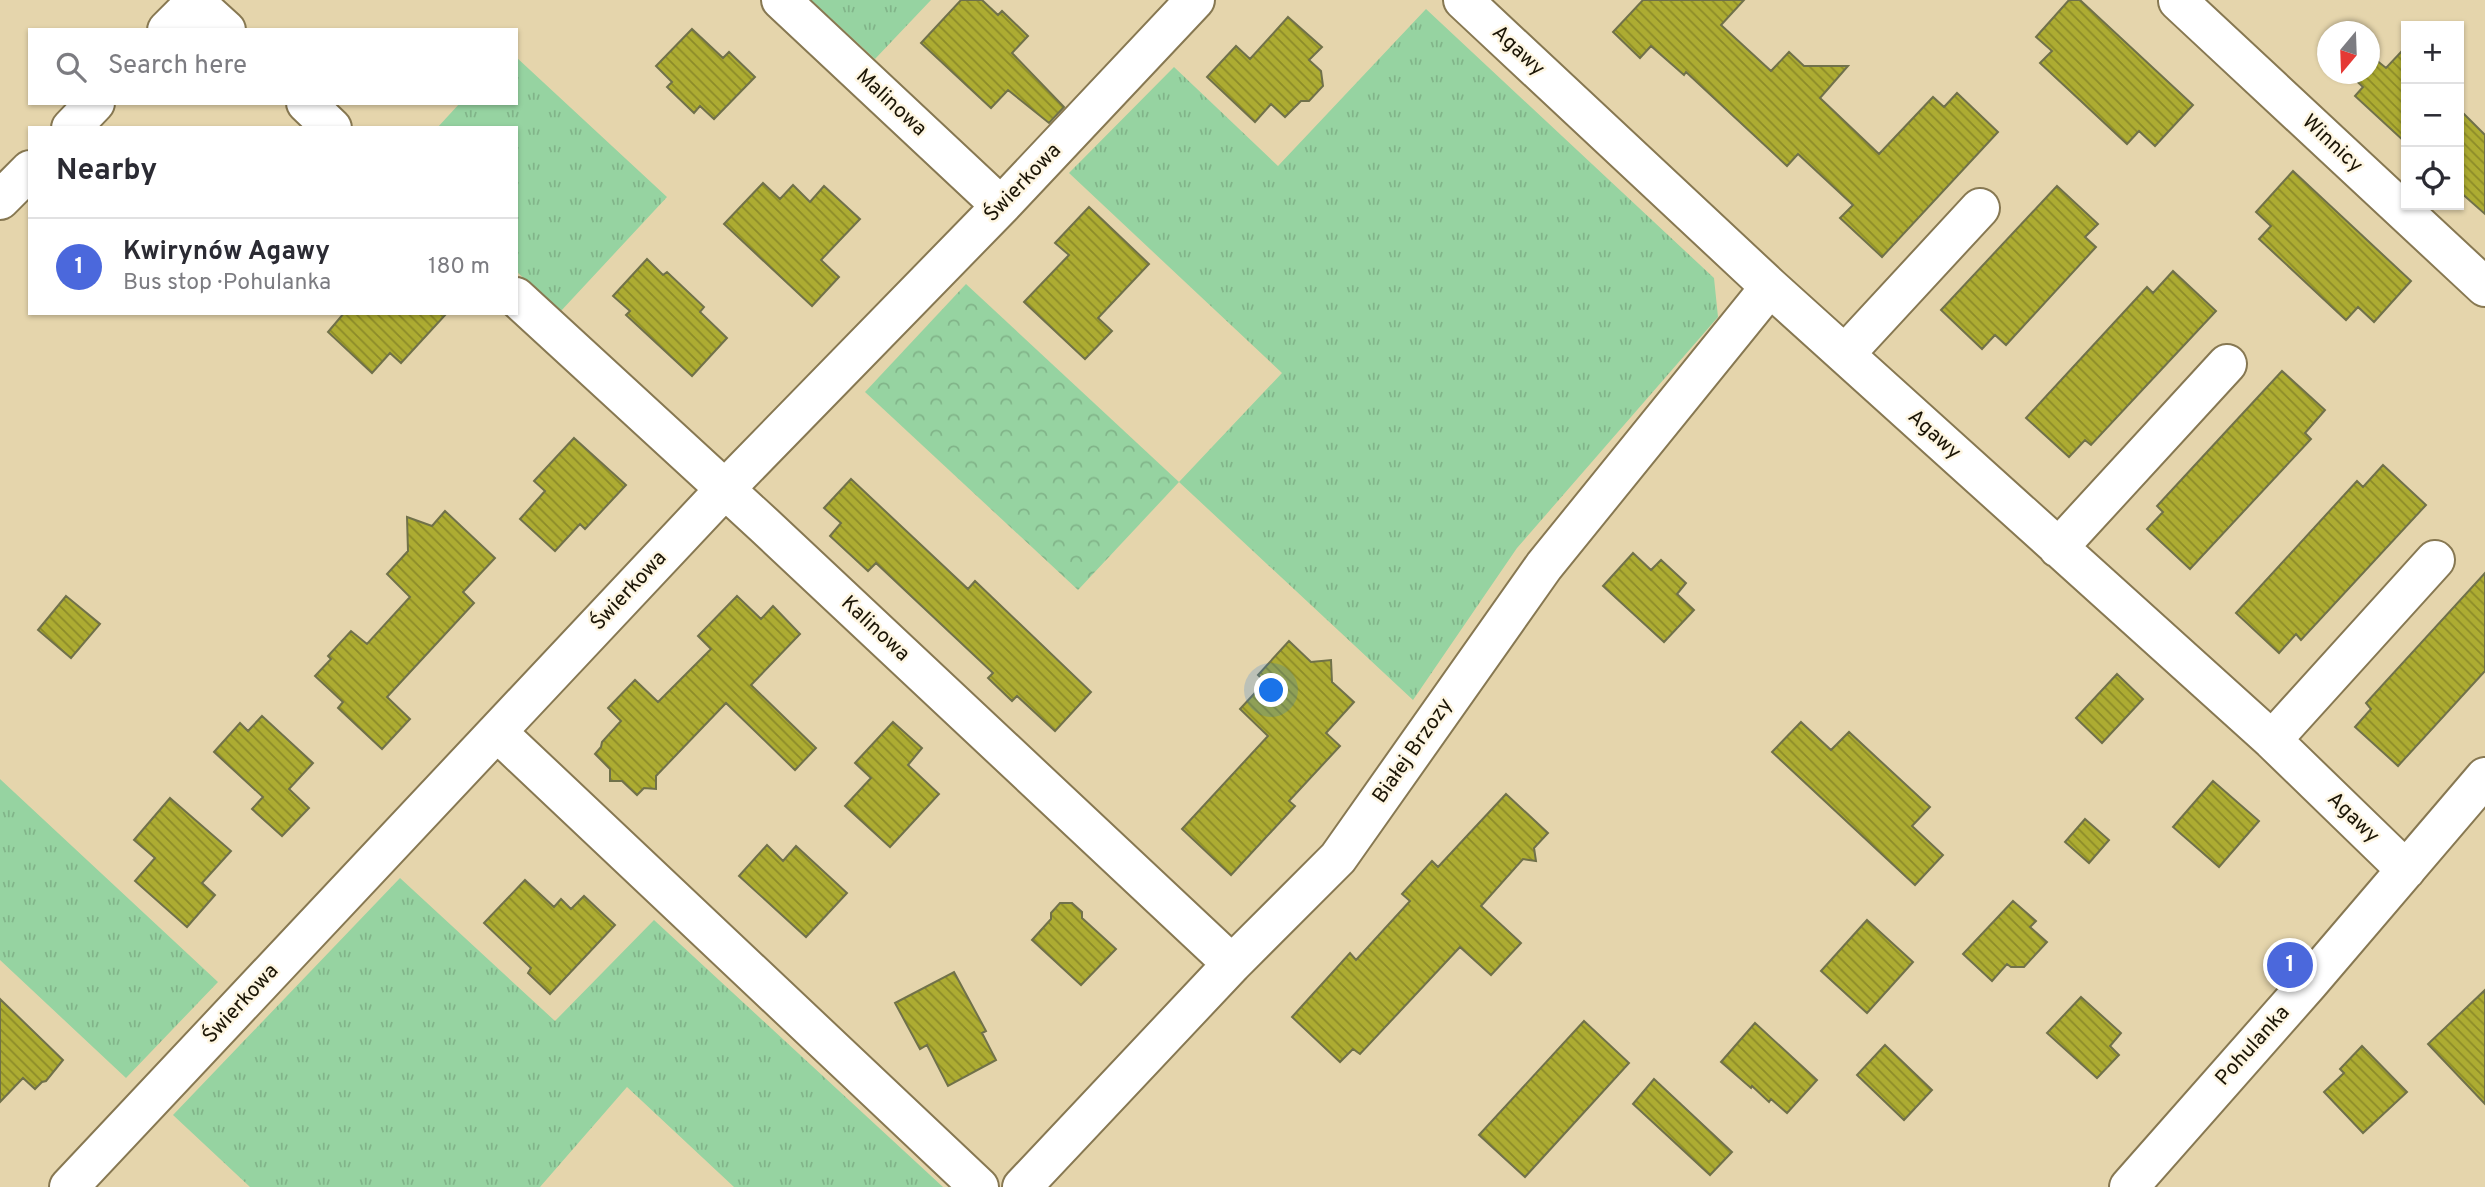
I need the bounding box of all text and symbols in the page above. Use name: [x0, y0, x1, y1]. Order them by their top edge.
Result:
street label: Agawy: [1486, 20, 1550, 82]
north arrow: [2317, 21, 2380, 84]
map controls: [2401, 21, 2464, 210]
button: +: [2401, 21, 2464, 84]
search box: [28, 28, 518, 105]
icon: search: [52, 48, 90, 86]
text: Search here: [108, 50, 247, 83]
street label: Malinowa: [850, 63, 932, 143]
button: −: [2401, 84, 2464, 147]
street label: Winnicy: [2296, 109, 2368, 179]
street label: Świerkowa: [978, 137, 1067, 228]
button: locate: [2401, 147, 2464, 210]
text: Nearby: [56, 153, 157, 190]
text: Kwirynów Agawy: [123, 236, 330, 269]
text: 1: [74, 253, 84, 282]
text: 180 m: [428, 253, 490, 282]
text: Bus stop · Pohulanka: [123, 269, 331, 298]
street label: Agawy: [1902, 404, 1966, 466]
street label: Świerkowa: [584, 545, 673, 637]
street label: Kalinowa: [835, 590, 915, 668]
your location: [1254, 673, 1288, 707]
street label: Białej Brzozy: [1367, 693, 1459, 809]
street label: Agawy: [2321, 786, 2385, 850]
pin: 1: [2267, 939, 2313, 991]
street label: Świerkowa: [196, 958, 285, 1050]
street label: Pohulanka: [2210, 1000, 2296, 1092]

